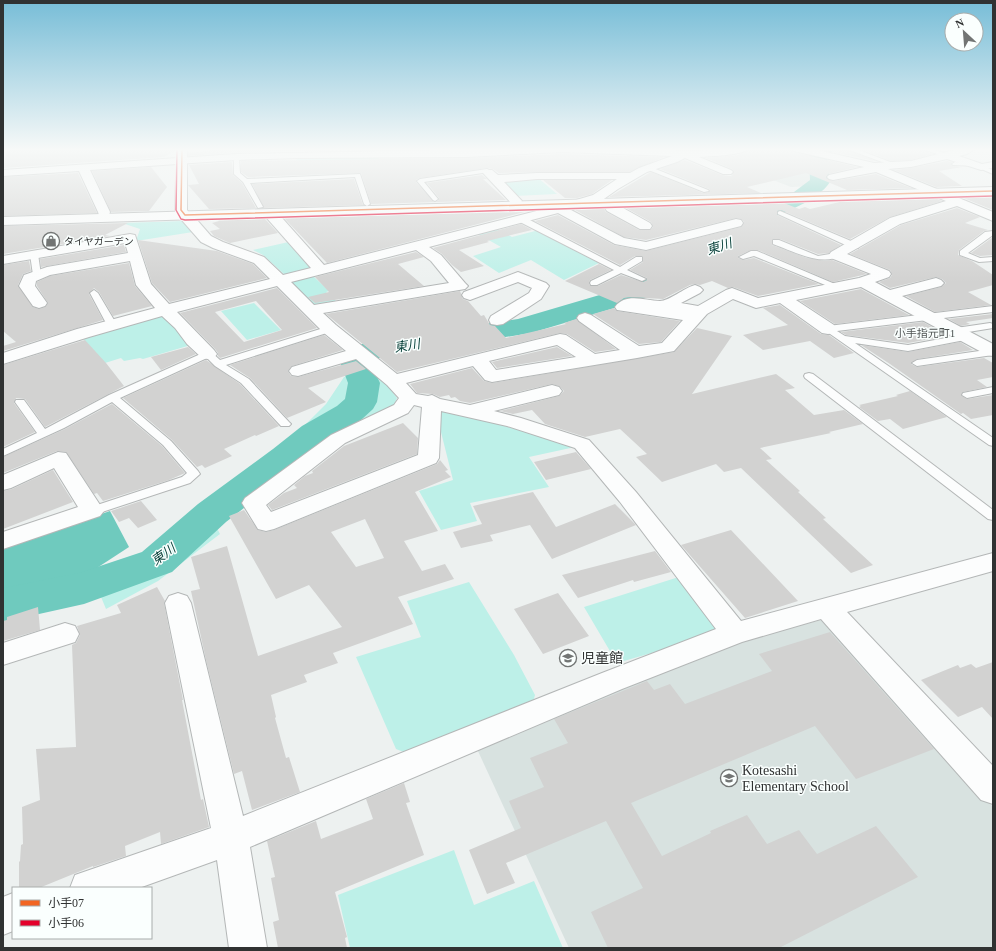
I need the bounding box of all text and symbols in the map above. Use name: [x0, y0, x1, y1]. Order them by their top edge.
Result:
north arrow: [944, 12, 984, 52]
text: N: [953, 16, 966, 30]
shop icon: タイヤガーデン: [41, 231, 61, 251]
water label: 東川: [704, 235, 736, 258]
place label: タイヤガーデン: [64, 236, 134, 247]
district label: 小手指元町1: [895, 327, 955, 339]
water label: 東川: [393, 336, 423, 355]
water label: 東川: [148, 540, 180, 568]
school or university icon: 児童館: [558, 648, 578, 668]
place label: 児童館: [581, 651, 623, 666]
place label: Kotesashi Elementary School: [742, 763, 849, 794]
school or university icon: Kotesashi Elementary School: [719, 768, 739, 788]
legend: [12, 887, 152, 939]
text: 小手07: [48, 896, 84, 910]
text: 小手06: [48, 916, 84, 930]

